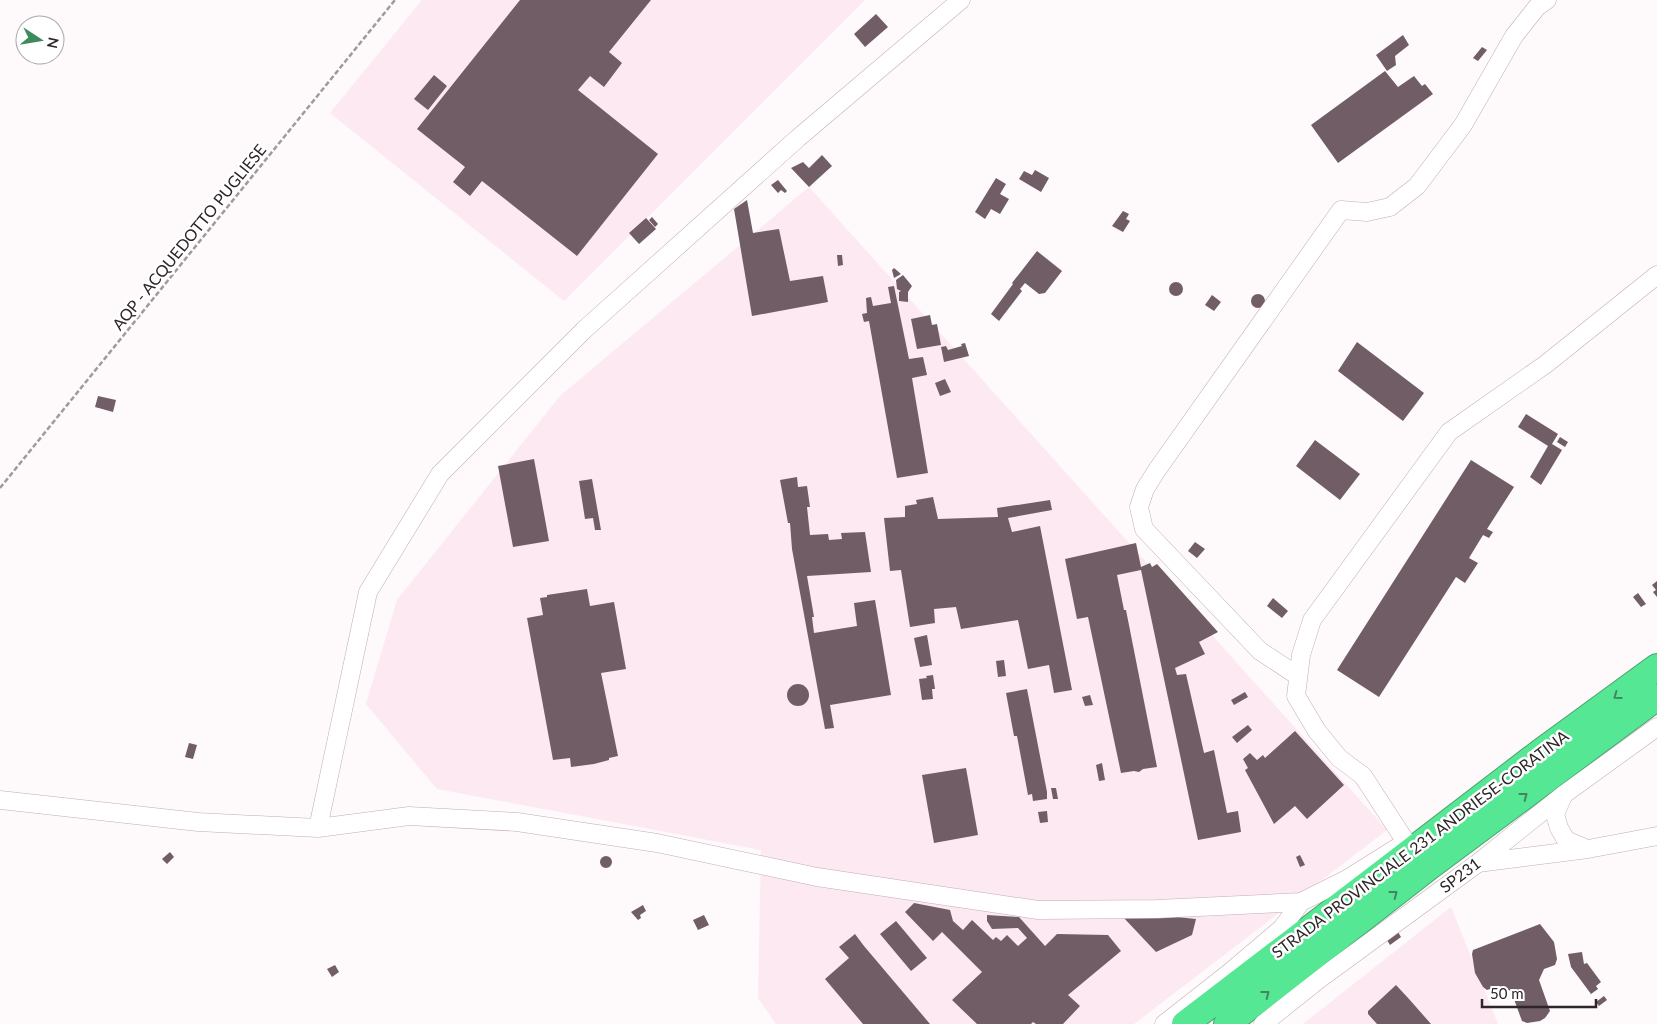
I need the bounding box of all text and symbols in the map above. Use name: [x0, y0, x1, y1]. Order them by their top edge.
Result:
north arrow: [15, 15, 65, 65]
text: N: [44, 36, 63, 50]
street label: AQP - ACQUEDOTTO PUGLIESE: [108, 140, 270, 333]
one-way arrow: [1614, 689, 1623, 699]
street label: STRADA PROVINCIALE 231 ANDRIESE-CORATINA: [1268, 726, 1572, 961]
one-way arrow: [1518, 794, 1527, 802]
street label: SP231: [1436, 853, 1484, 896]
one-way arrow: [1388, 890, 1397, 899]
scale bar: [1482, 976, 1596, 1008]
text: 50 m: [1490, 984, 1524, 1002]
one-way arrow: [1260, 990, 1269, 999]

